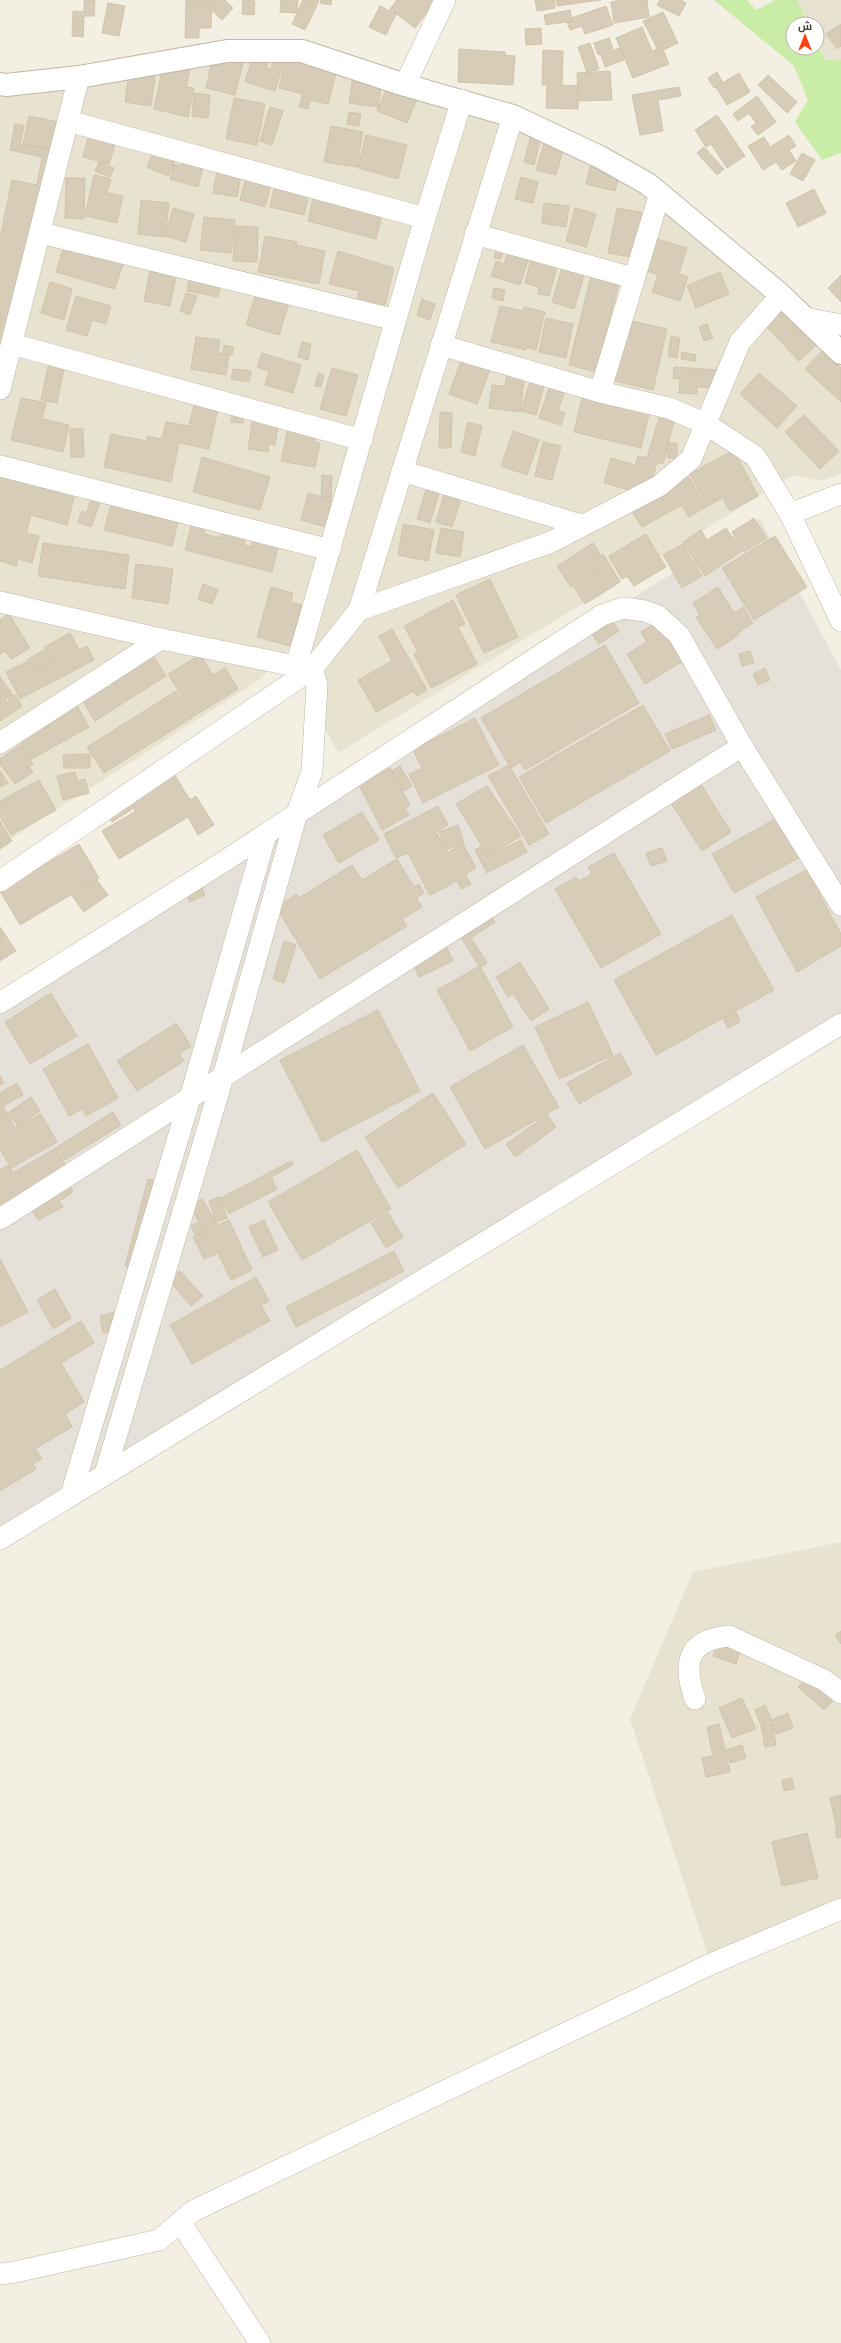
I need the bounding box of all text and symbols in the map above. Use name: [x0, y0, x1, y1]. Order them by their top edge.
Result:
north arrow: [785, 16, 825, 56]
text: ش: [798, 19, 812, 33]

